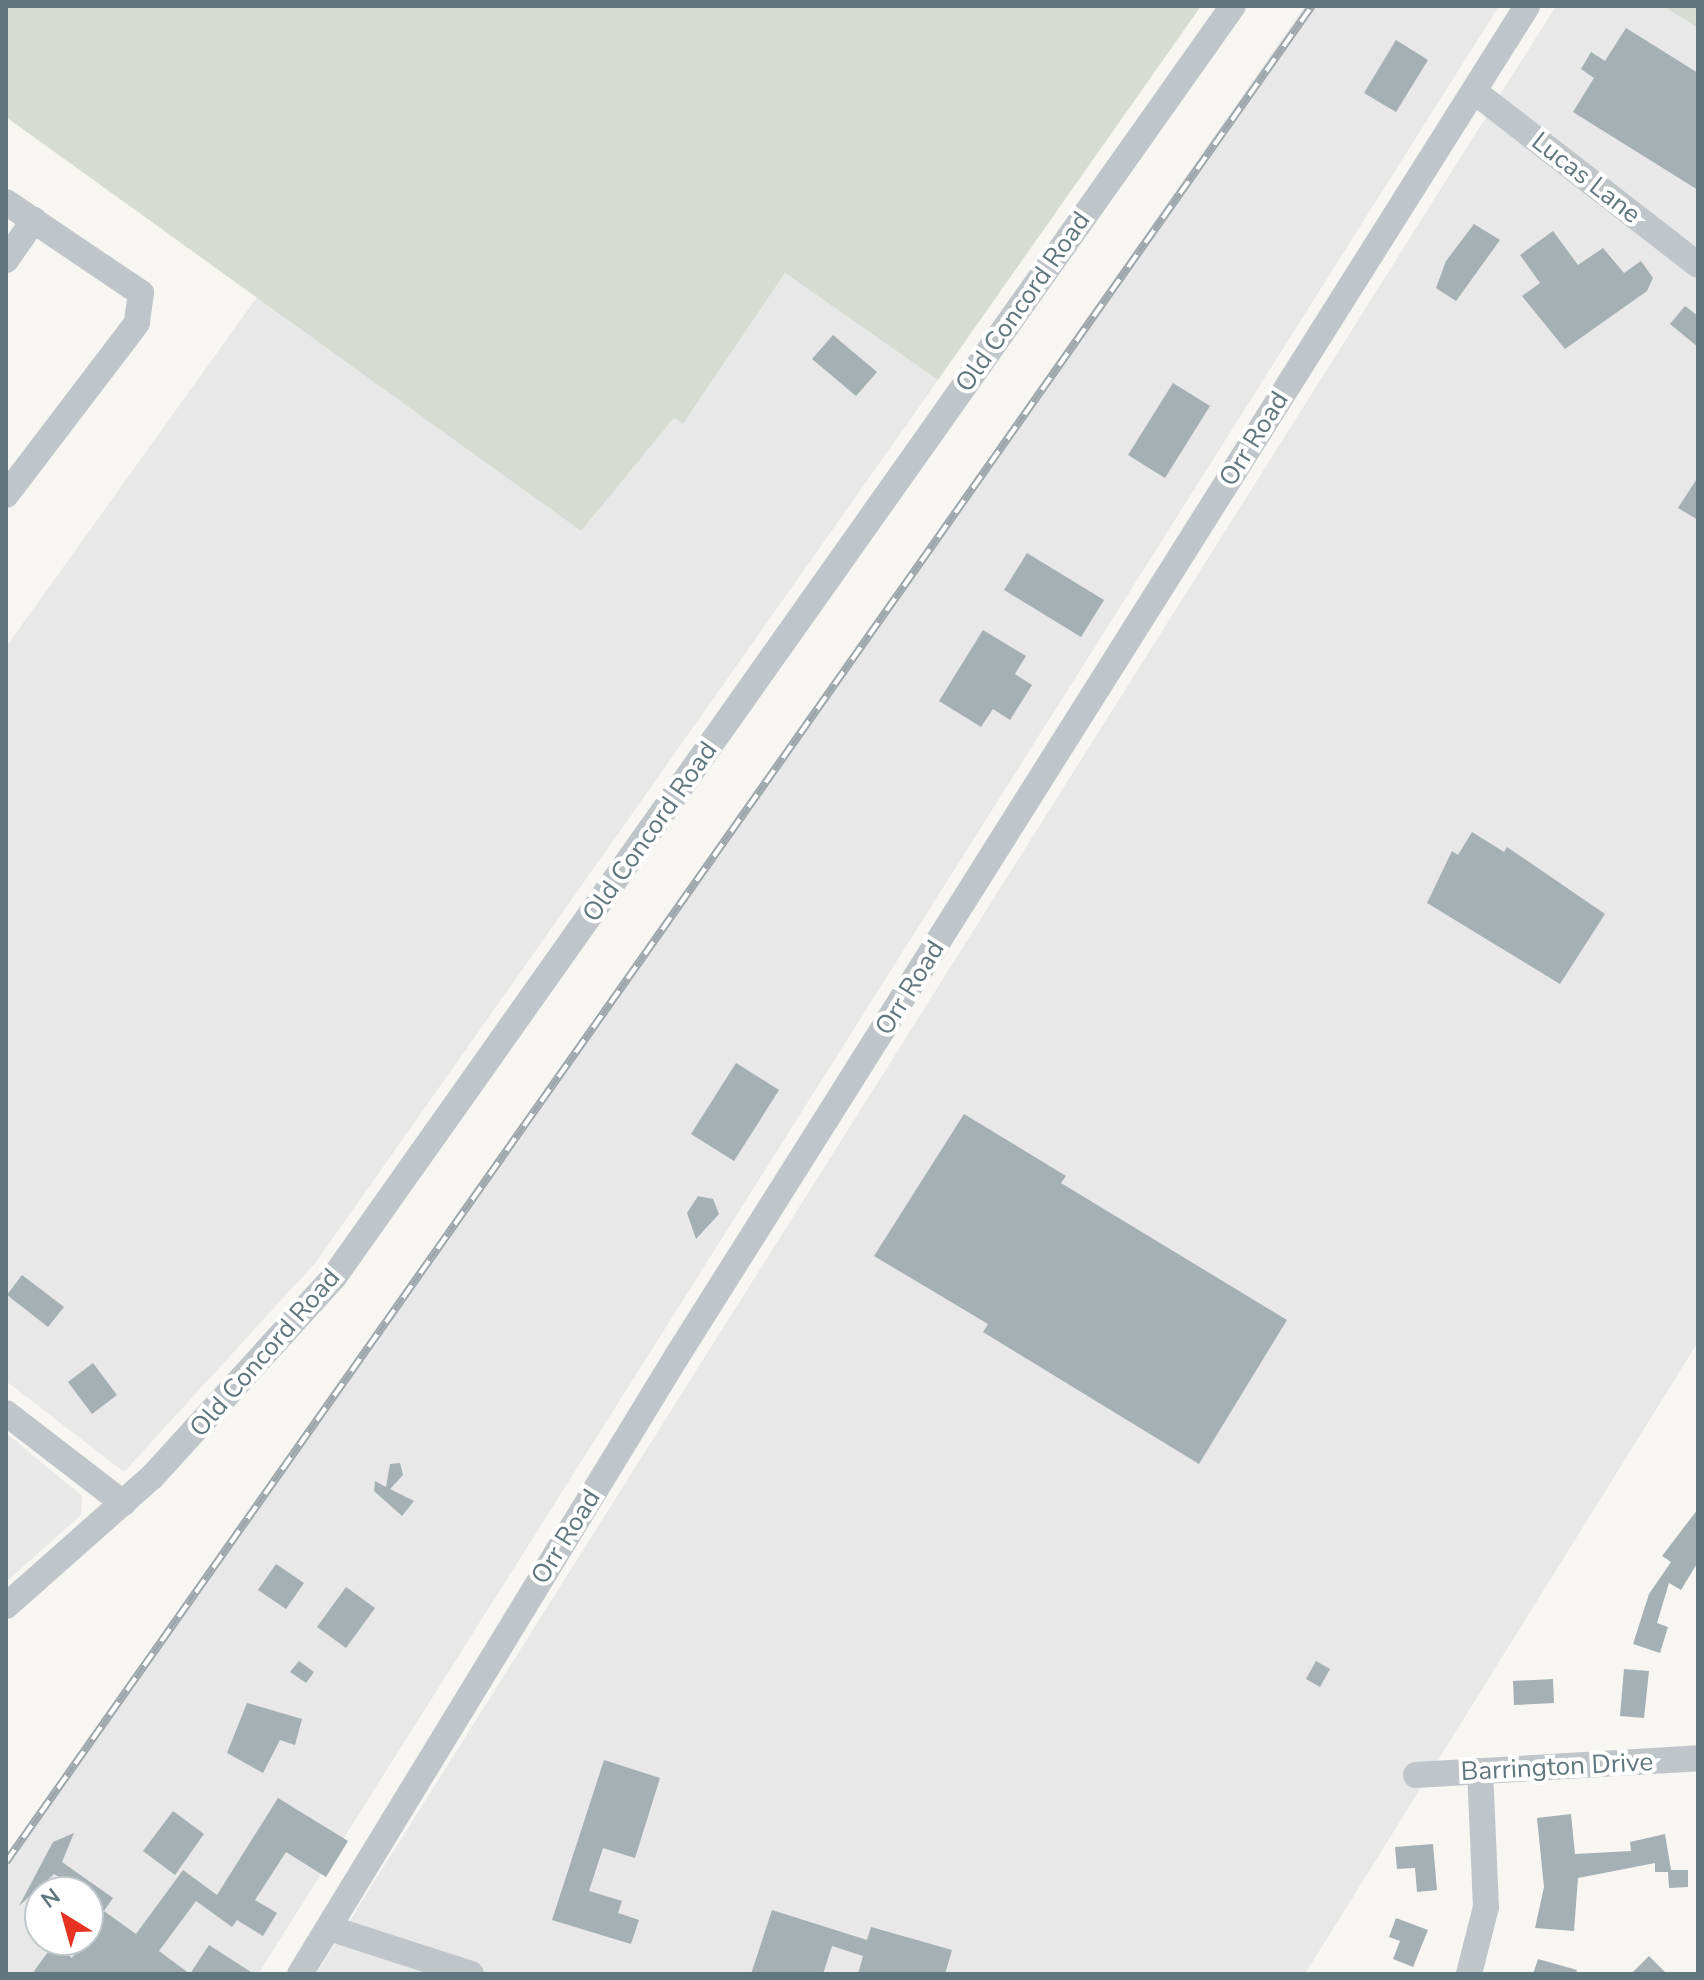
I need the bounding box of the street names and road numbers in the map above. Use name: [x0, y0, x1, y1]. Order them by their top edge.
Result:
street label: Lucas Lane: [1525, 126, 1647, 230]
street label: Old Concord Road: [949, 206, 1097, 398]
street label: Orr Road: [1213, 386, 1295, 492]
street label: Old Concord Road: [576, 736, 724, 928]
street label: Orr Road: [869, 935, 951, 1041]
street label: Old Concord Road: [183, 1262, 347, 1444]
street label: Orr Road: [525, 1484, 607, 1590]
street label: Barrington Drive: [1460, 1746, 1654, 1788]

